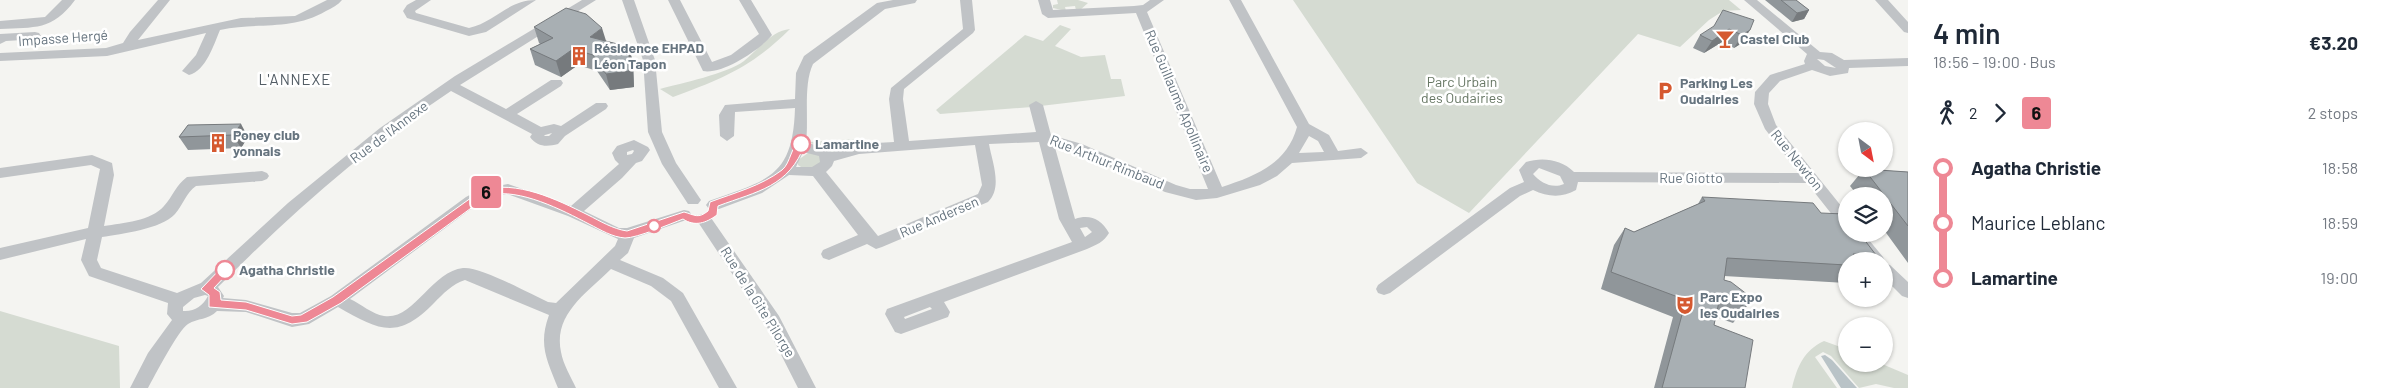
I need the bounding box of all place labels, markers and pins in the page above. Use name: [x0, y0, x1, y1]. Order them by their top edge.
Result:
bar icon: Castel Club: [1714, 28, 1736, 50]
place label: Castel Club: [1740, 30, 1810, 47]
place label: Résidence EHPAD Léon Tapon: [594, 39, 705, 72]
building icon: Résidence EHPAD Léon Tapon: [568, 45, 590, 67]
place label: Parking Les Oudairies: [1680, 74, 1753, 107]
parking icon: Parking Les Oudairies: [1654, 80, 1676, 102]
place label: Poney club yonnais: [233, 126, 300, 159]
building icon: Poney club yonnais: [207, 132, 229, 154]
marker: Lamartine: [791, 134, 811, 154]
place label: Lamartine: [815, 135, 879, 152]
unlabelled marker: [647, 219, 661, 233]
marker: Agatha Christie: [215, 260, 235, 280]
place label: Agatha Christie: [239, 261, 335, 278]
place label: Parc Expo les Oudairies: [1700, 288, 1780, 321]
theatre icon: Parc Expo les Oudairies: [1674, 294, 1696, 316]

